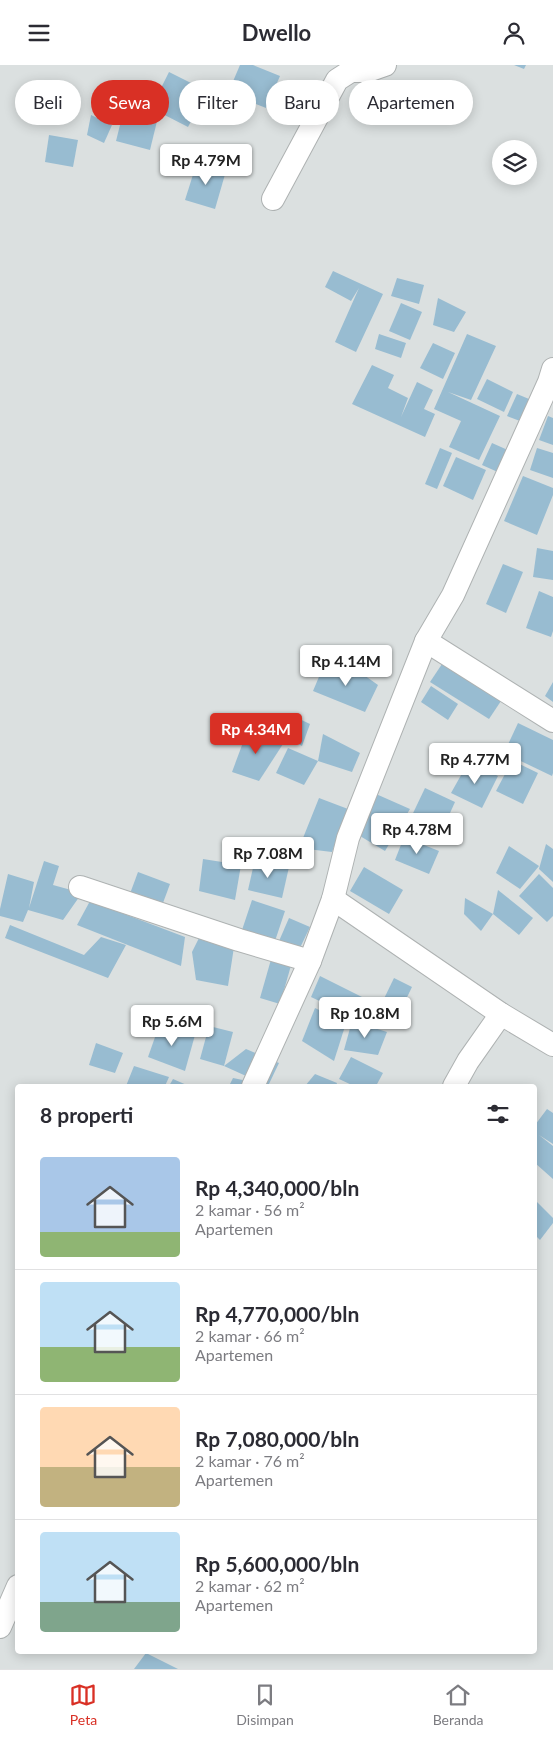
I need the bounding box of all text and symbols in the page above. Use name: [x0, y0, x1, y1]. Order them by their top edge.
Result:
icon: menu: [25, 19, 53, 47]
text: Dwello: [242, 19, 311, 46]
icon: person: [500, 19, 528, 47]
chip: Beli: [15, 80, 81, 125]
chip: Sewa: [91, 80, 169, 125]
chip: Filter: [179, 80, 256, 125]
chip: Baru: [266, 80, 339, 125]
chip: Apartemen: [349, 80, 473, 125]
map controls: [492, 140, 537, 185]
button: layers: [492, 140, 537, 185]
pin: Rp 4.79M: [154, 143, 258, 186]
text: Rp 4.79M: [171, 150, 241, 169]
pin: Rp 4.14M: [294, 645, 398, 687]
text: Rp 4.14M: [311, 651, 381, 670]
pin: Rp 4.34M: [204, 713, 308, 755]
text: Rp 4.34M: [221, 719, 291, 738]
pin: Rp 4.77M: [423, 743, 527, 785]
text: Rp 4.77M: [440, 749, 510, 768]
pin: Rp 4.78M: [365, 813, 469, 855]
text: Rp 4.78M: [382, 819, 452, 838]
pin: Rp 7.08M: [216, 837, 320, 879]
text: Rp 7.08M: [233, 843, 303, 862]
pin: Rp 10.8M: [313, 997, 417, 1039]
text: Rp 10.8M: [330, 1003, 400, 1022]
pin: Rp 5.6M: [126, 1005, 218, 1047]
text: Rp 5.6M: [142, 1011, 202, 1030]
icon: filters: [484, 1100, 512, 1128]
text: 8 properti: [40, 1102, 133, 1127]
text: Rp 4,340,000/bln: [195, 1175, 359, 1200]
icon: home: [80, 1177, 140, 1237]
text: 2 kamar · 56 m²: [195, 1200, 305, 1219]
text: Apartemen: [195, 1219, 273, 1238]
text: Rp 4,770,000/bln: [195, 1301, 359, 1326]
icon: home: [80, 1302, 140, 1362]
text: 2 kamar · 66 m²: [195, 1326, 305, 1345]
text: Apartemen: [195, 1345, 273, 1364]
text: Rp 7,080,000/bln: [195, 1426, 359, 1451]
icon: home: [80, 1427, 140, 1487]
text: 2 kamar · 76 m²: [195, 1451, 305, 1470]
text: Apartemen: [195, 1470, 273, 1489]
text: Rp 5,600,000/bln: [195, 1551, 359, 1576]
icon: home: [80, 1552, 140, 1612]
text: 2 kamar · 62 m²: [195, 1576, 305, 1595]
text: Apartemen: [195, 1595, 273, 1614]
tab: Peta: [69, 1681, 97, 1728]
tab: Disimpan: [236, 1681, 294, 1728]
tab: Beranda: [433, 1681, 484, 1728]

